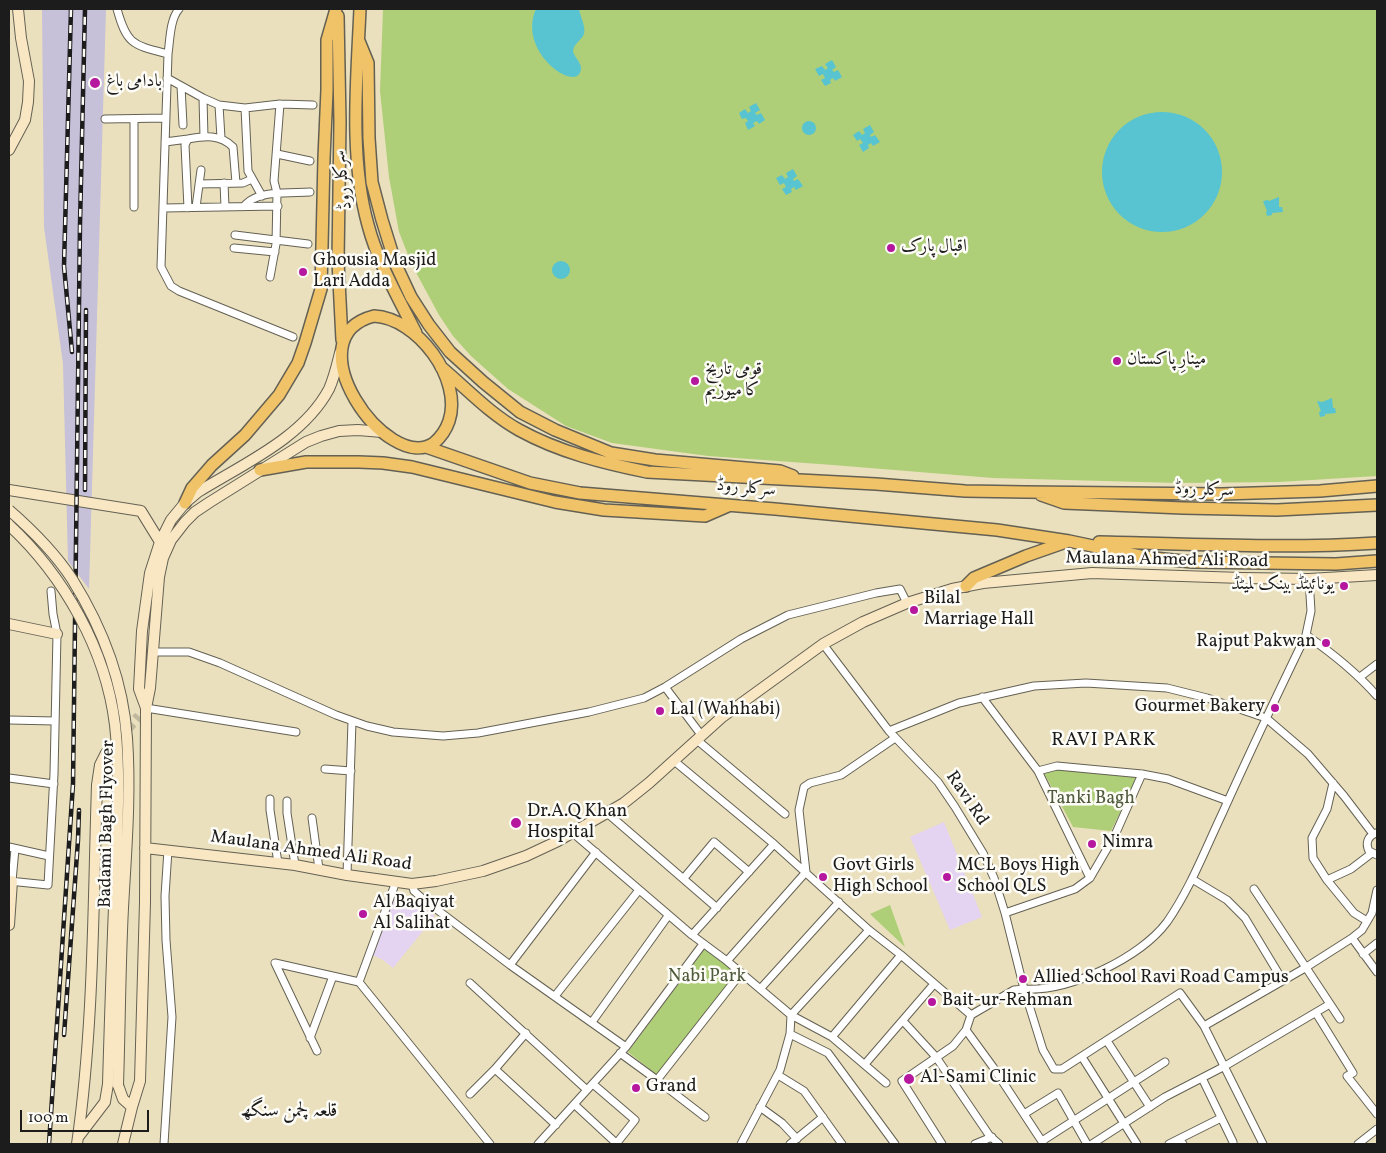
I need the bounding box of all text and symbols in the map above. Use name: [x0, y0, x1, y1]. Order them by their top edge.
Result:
place label: بادامی باغ: [106, 72, 162, 94]
marker: بادامی باغ: [88, 76, 102, 90]
street label: سرکلر روڈ: [330, 149, 358, 211]
place label: اقبال پارک: [901, 237, 967, 259]
marker: اقبال پارک: [885, 242, 897, 254]
place label: Ghousia Masjid Lari Adda: [313, 251, 436, 294]
marker: Ghousia Masjid Lari Adda: [297, 266, 309, 278]
place label: مینارِ پاکستان: [1127, 350, 1206, 372]
marker: مینارِ پاکستان: [1111, 355, 1123, 367]
place label: قومی تاریخ کا میوزیم: [705, 360, 762, 402]
marker: قومی تاریخ کا میوزیم: [689, 375, 701, 387]
street label: سرکلر روڈ: [715, 476, 777, 502]
street label: سرکلر روڈ: [1174, 479, 1234, 503]
street label: Maulana Ahmed Ali Road: [1065, 548, 1269, 574]
place label: یونائیٹڈ بینک لمیٹڈ: [1231, 575, 1334, 597]
marker: یونائیٹڈ بینک لمیٹڈ: [1338, 580, 1350, 592]
place label: Bilal Marriage Hall: [924, 589, 1034, 632]
marker: Bilal Marriage Hall: [908, 604, 920, 616]
place label: Rajput Pakwan: [1196, 632, 1316, 654]
marker: Rajput Pakwan: [1320, 637, 1332, 649]
place label: Gourmet Bakery: [1135, 697, 1265, 719]
place label: Lal (Wahhabi): [670, 700, 780, 722]
marker: Gourmet Bakery: [1269, 702, 1281, 714]
marker: Lal (Wahhabi): [654, 705, 666, 717]
district label: RAVI PARK: [1050, 731, 1158, 753]
street label: Badami Bagh Flyover: [96, 740, 120, 908]
street label: Ravi Rd: [940, 768, 992, 830]
park label: Tanki Bagh: [1047, 789, 1135, 811]
place label: Dr.A.Q Khan Hospital: [527, 802, 627, 844]
marker: Dr.A.Q Khan Hospital: [509, 816, 523, 830]
street label: Maulana Ahmed Ali Road: [209, 827, 413, 877]
place label: Nimra: [1102, 833, 1153, 855]
marker: Nimra: [1086, 838, 1098, 850]
place label: Govt Girls High School: [833, 856, 928, 899]
place label: MCL Boys High School QLS: [957, 856, 1080, 899]
marker: Govt Girls High School: [817, 871, 829, 883]
marker: MCL Boys High School QLS: [941, 871, 953, 883]
place label: Al Baqiyat Al Salihat: [373, 893, 455, 936]
marker: Al Baqiyat Al Salihat: [357, 908, 369, 920]
park label: Nabi Park: [668, 967, 746, 989]
place label: Allied School Ravi Road Campus: [1033, 968, 1289, 990]
marker: Allied School Ravi Road Campus: [1017, 973, 1029, 985]
place label: Bait-ur-Rehman: [942, 991, 1073, 1013]
marker: Bait-ur-Rehman: [926, 996, 938, 1008]
place label: Al-Sami Clinic: [920, 1068, 1036, 1090]
marker: Al-Sami Clinic: [902, 1072, 916, 1086]
place label: Grand: [646, 1077, 697, 1099]
marker: Grand: [630, 1082, 642, 1094]
scale bar: [22, 1100, 151, 1132]
district label: قلعہ لچمن سنگھ: [240, 1100, 338, 1124]
text: 100 m: [28, 1108, 68, 1129]

